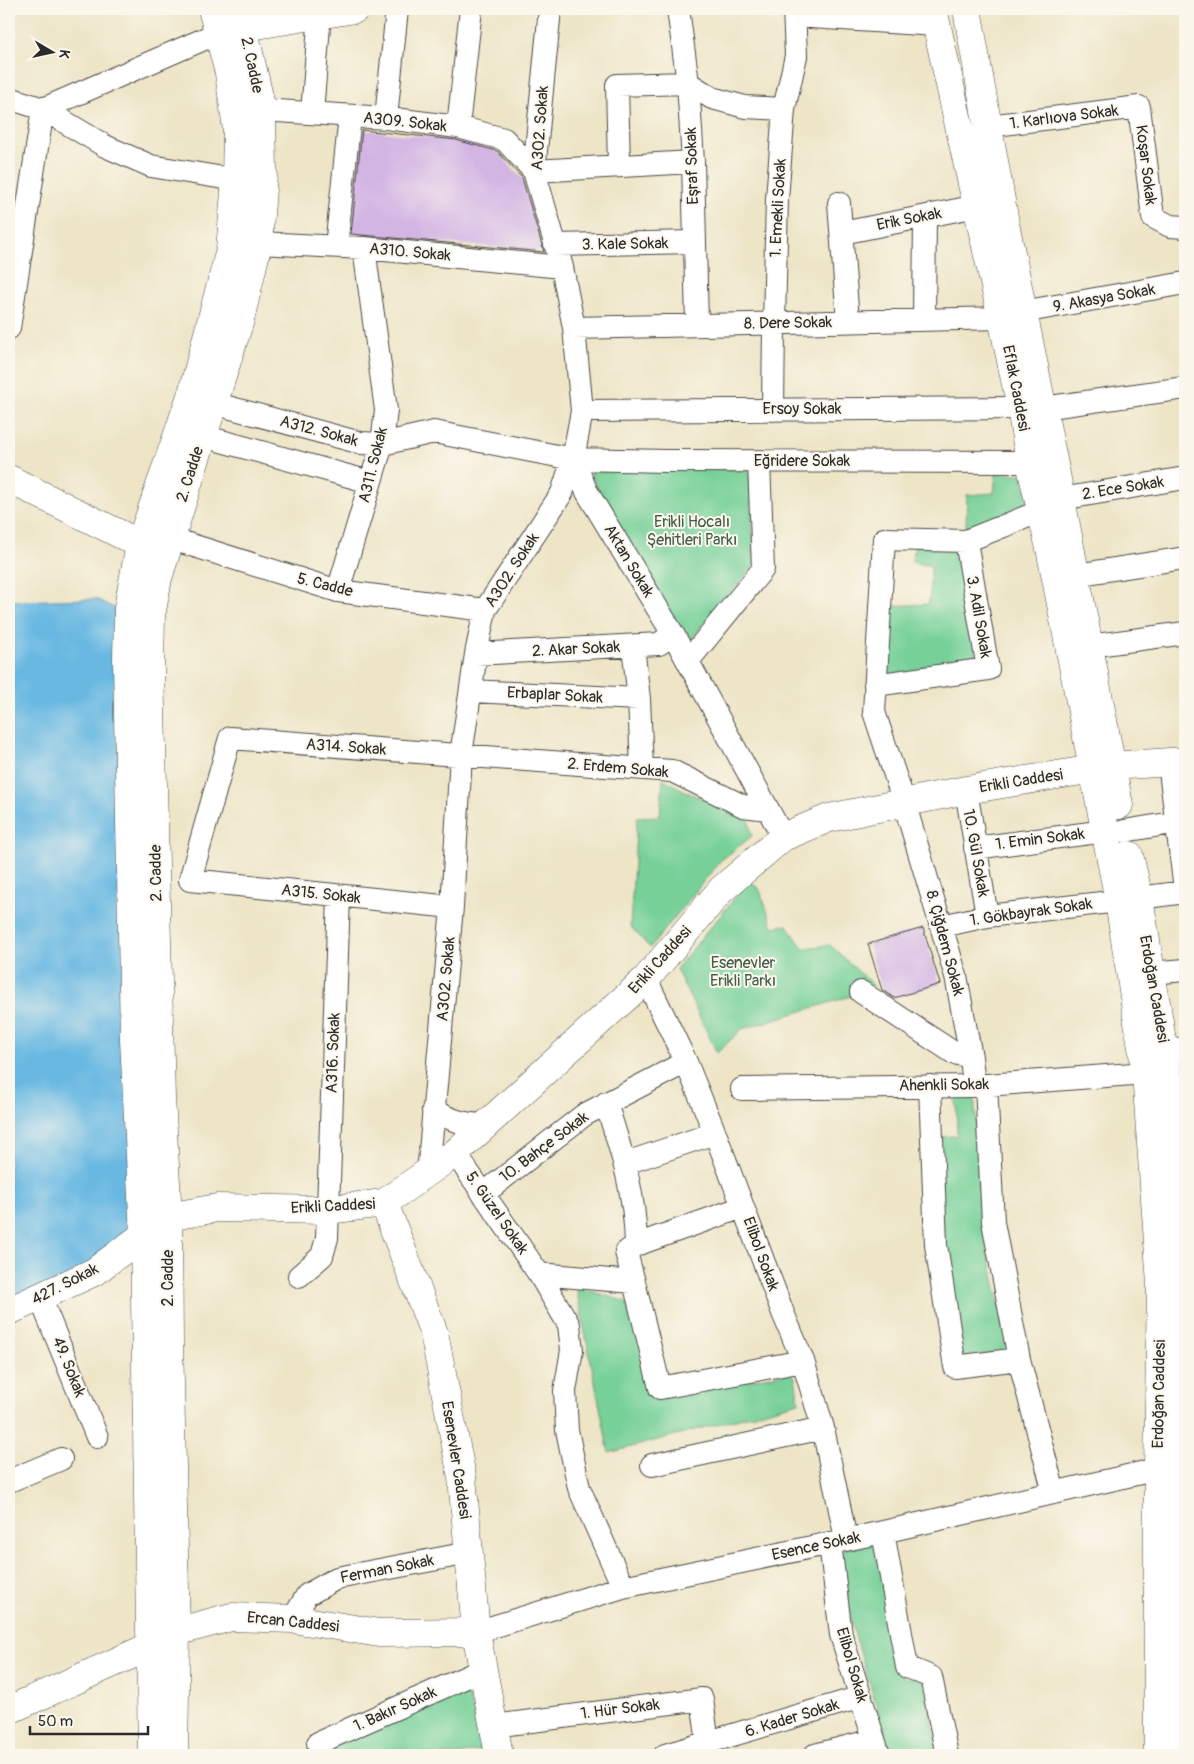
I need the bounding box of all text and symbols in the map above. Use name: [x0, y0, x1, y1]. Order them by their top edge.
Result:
north arrow: [28, 28, 78, 78]
street label: 2. Cadde: [236, 35, 268, 95]
text: K: [55, 48, 73, 60]
street label: A302. Sokak: [527, 85, 553, 171]
street label: 1. Karlıova Sokak: [1008, 100, 1120, 134]
street label: A309. Sokak: [362, 108, 448, 136]
street label: Koşar Sokak: [1131, 124, 1161, 207]
street label: Eşraf Sokak: [681, 127, 703, 205]
street label: 1. Emekli Sokak: [765, 158, 791, 258]
street label: Erik Sokak: [875, 203, 943, 235]
street label: 3. Kale Sokak: [581, 233, 669, 255]
street label: A310. Sokak: [368, 238, 452, 266]
street label: 9. Akasya Sokak: [1051, 279, 1157, 317]
street label: 8. Dere Sokak: [744, 312, 833, 334]
street label: Eflak Caddesi: [998, 343, 1034, 433]
street label: Ersoy Sokak: [763, 399, 842, 419]
street label: A312. Sokak: [278, 411, 361, 451]
street label: A311. Sokak: [354, 425, 392, 505]
street label: 2. Cadde: [172, 444, 208, 504]
street label: Eğridere Sokak: [754, 451, 851, 471]
street label: 2. Ece Sokak: [1081, 472, 1166, 504]
park label: Erikli Hocalı Şehitleri Parkı: [647, 512, 737, 550]
street label: Aktan Sokak: [599, 521, 659, 601]
street label: A302. Sokak: [481, 529, 544, 611]
street label: 5. Cadde: [295, 568, 355, 602]
street label: 3. Adil Sokak: [962, 574, 996, 660]
street label: 2. Akar Sokak: [531, 637, 621, 661]
street label: Erbaplar Sokak: [507, 683, 604, 708]
street label: A314. Sokak: [305, 734, 387, 760]
street label: 2. Erdem Sokak: [566, 754, 670, 782]
street label: Erikli Caddesi: [978, 764, 1065, 798]
street label: 10. Gül Sokak: [958, 807, 994, 899]
street label: 1. Emin Sokak: [994, 824, 1086, 854]
street label: 2. Cadde: [146, 844, 166, 902]
street label: A315. Sokak: [280, 880, 362, 908]
street label: 8. Çiğdem Sokak: [921, 888, 969, 998]
street label: 1. Gökbayrak Sokak: [969, 893, 1094, 930]
street label: Erikli Caddesi: [624, 922, 696, 998]
street label: Erdoğan Caddesi: [1135, 934, 1173, 1044]
street label: A302. Sokak: [432, 936, 460, 1022]
park label: Esenevler Erikli Parkı: [710, 953, 776, 991]
street label: A316. Sokak: [322, 1012, 344, 1094]
street label: Ahenkli Sokak: [899, 1074, 989, 1096]
street label: 10. Bahçe Sokak: [495, 1107, 593, 1187]
street label: 5. Güzel Sokak: [461, 1168, 533, 1259]
street label: Erikli Caddesi: [290, 1194, 376, 1218]
street label: Elibol Sokak: [738, 1214, 784, 1294]
street label: 2. Cadde: [158, 1249, 178, 1306]
street label: 427. Sokak: [28, 1259, 102, 1309]
street label: 49. Sokak: [48, 1334, 90, 1400]
street label: Erdoğan Caddesi: [1148, 1339, 1170, 1449]
street label: Esenevler Caddesi: [437, 1400, 475, 1521]
street label: Esence Sokak: [770, 1527, 863, 1565]
street label: Ferman Sokak: [338, 1550, 436, 1588]
street label: Ercan Caddesi: [246, 1607, 340, 1637]
street label: Elibol Sokak: [832, 1625, 872, 1705]
street label: 1. Bakır Sokak: [350, 1682, 440, 1736]
street label: 1. Hür Sokak: [579, 1694, 661, 1724]
street label: 6. Kader Sokak: [743, 1694, 842, 1742]
scale bar: [30, 1704, 148, 1736]
text: 50 m: [38, 1712, 73, 1731]

